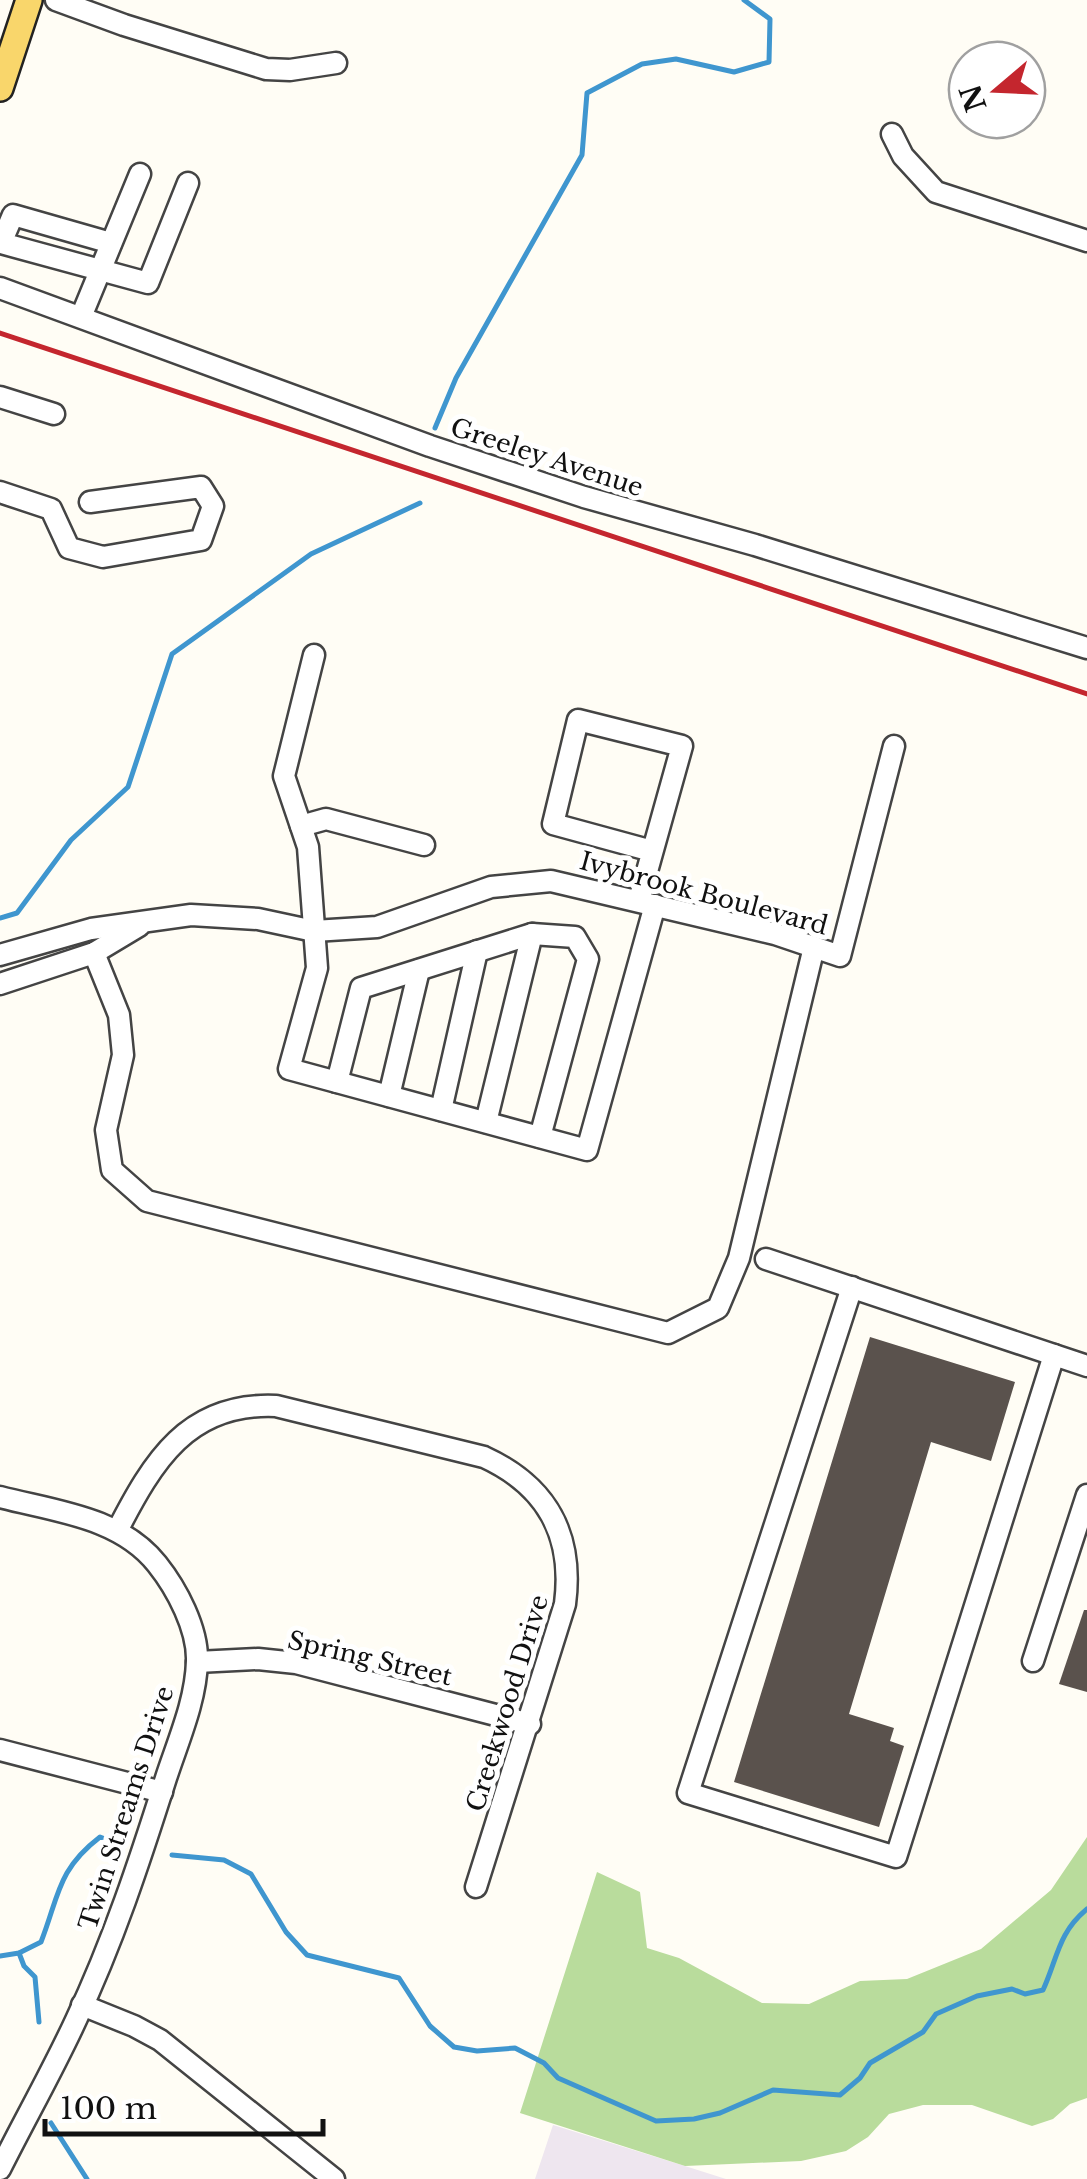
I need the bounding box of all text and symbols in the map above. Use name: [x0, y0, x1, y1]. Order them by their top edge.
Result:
north arrow: [947, 40, 1047, 140]
text: N: [953, 80, 995, 116]
street label: Greeley Avenue: [447, 412, 647, 503]
street label: Ivybrook Boulevard: [576, 845, 831, 942]
street label: Creekwood Drive: [460, 1591, 555, 1815]
street label: Spring Street: [285, 1625, 456, 1693]
street label: Twin Streams Drive: [72, 1682, 181, 1934]
scale bar: [45, 2074, 322, 2136]
text: 100 m: [60, 2090, 157, 2127]

